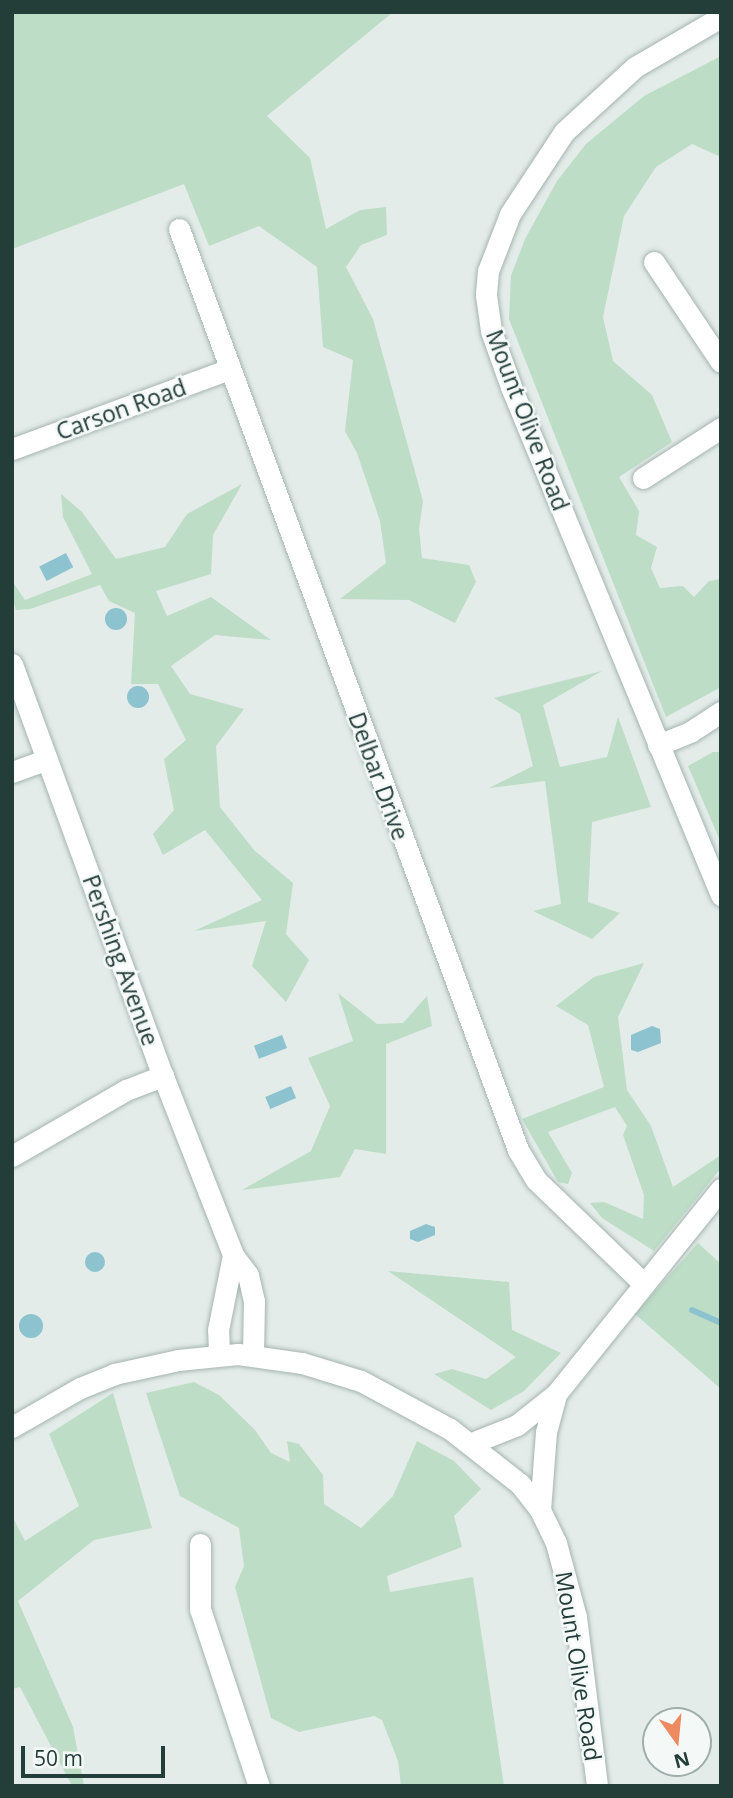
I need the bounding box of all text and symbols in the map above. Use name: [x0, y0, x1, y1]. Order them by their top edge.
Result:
street label: Mount Olive Road: [481, 326, 575, 514]
street label: Carson Road: [52, 373, 190, 445]
street label: Delbar Drive: [343, 708, 415, 844]
street label: Pershing Avenue: [77, 871, 165, 1049]
street label: Mount Olive Road: [550, 1569, 608, 1763]
north arrow: [642, 1707, 712, 1777]
scale bar: [24, 1731, 168, 1775]
text: 50 m: [34, 1744, 83, 1772]
text: N: [671, 1746, 693, 1775]

